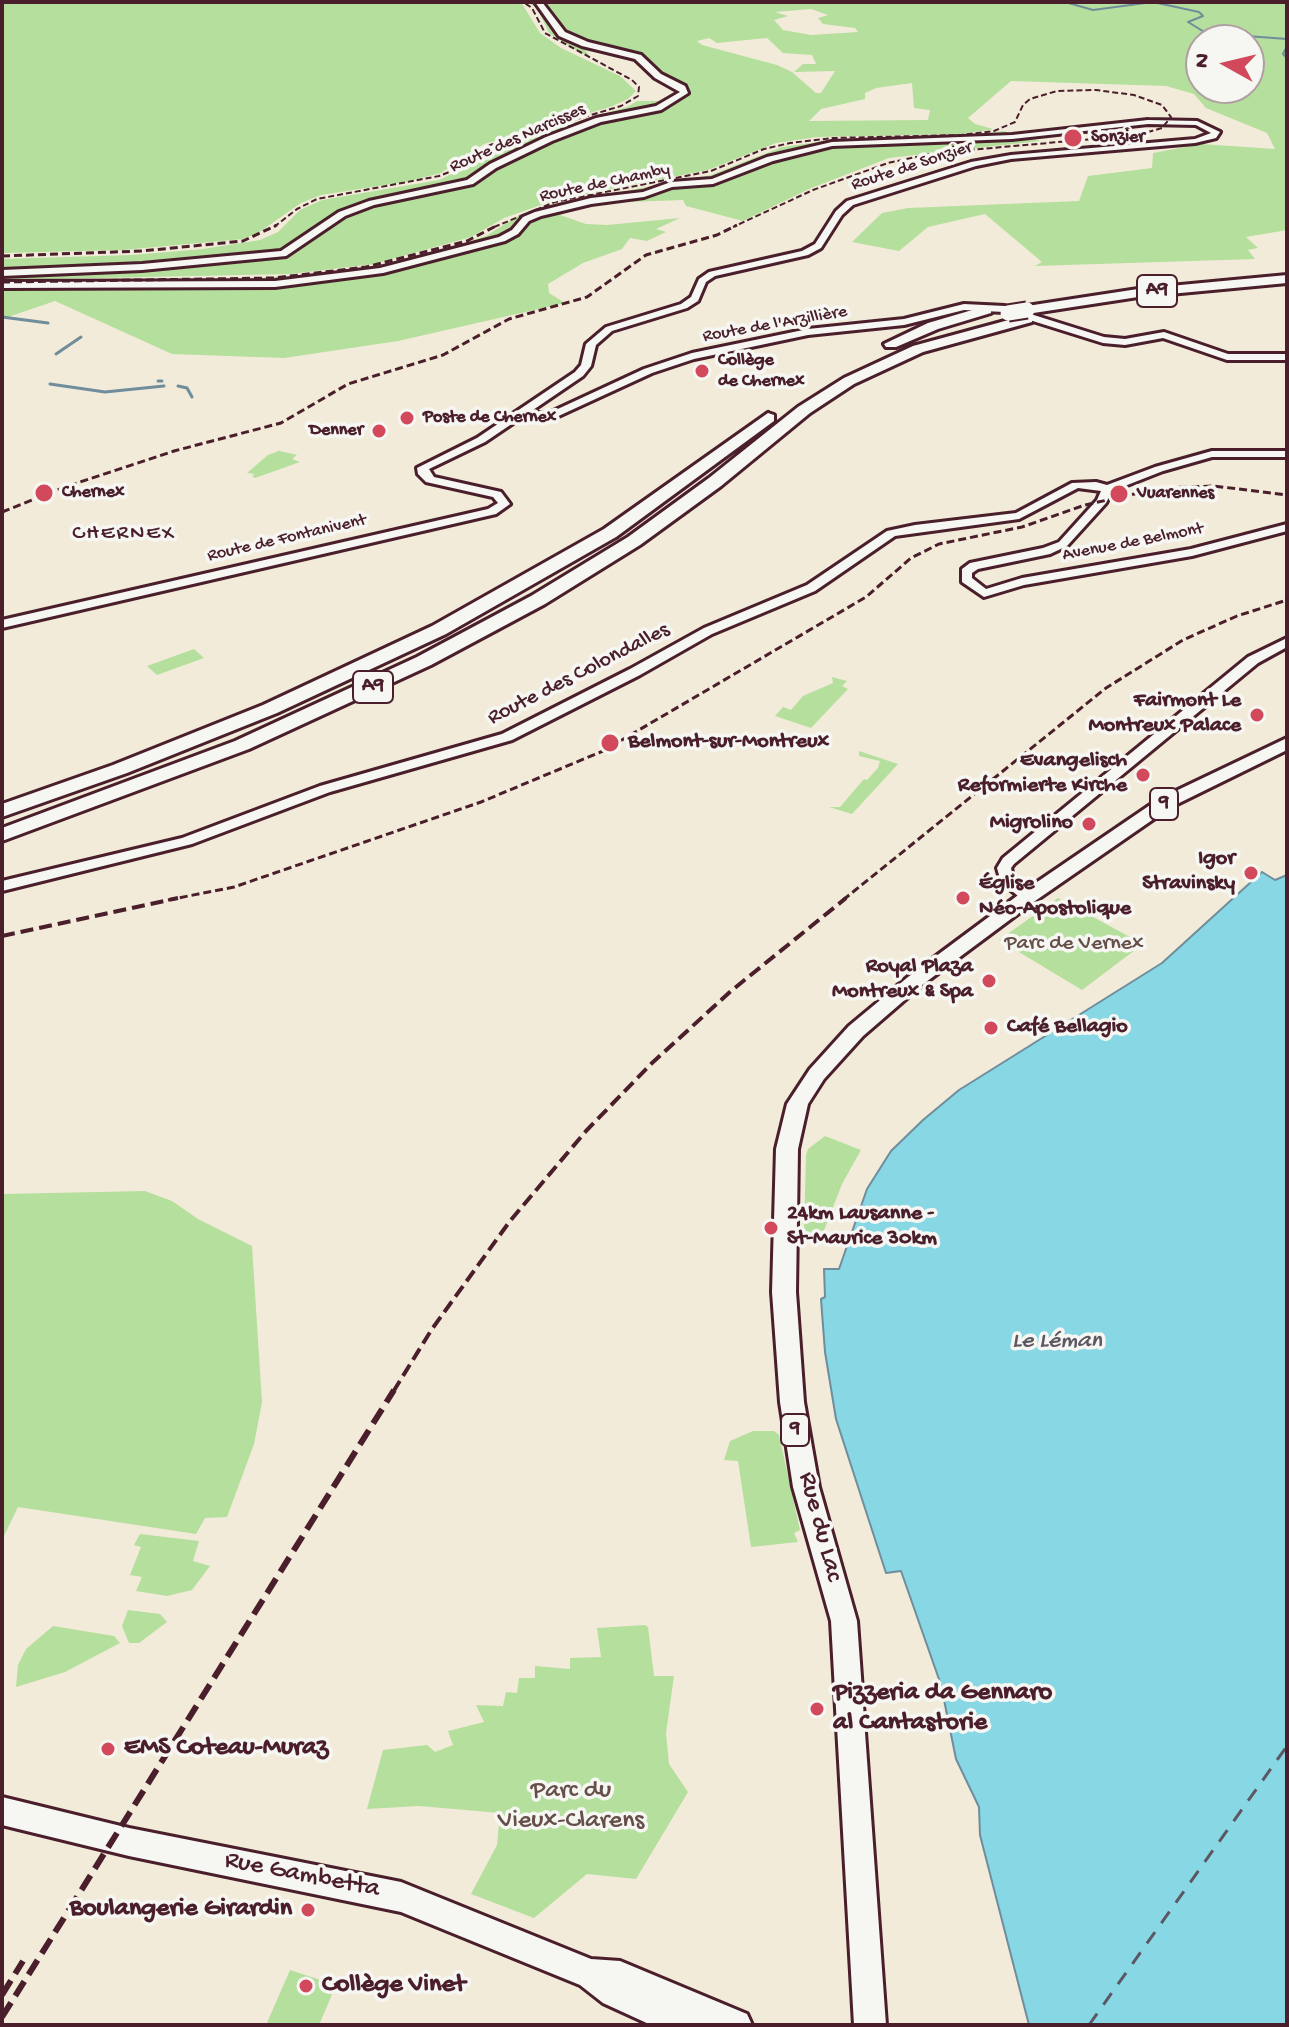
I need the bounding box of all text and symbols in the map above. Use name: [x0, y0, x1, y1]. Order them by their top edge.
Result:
north arrow: [1185, 24, 1265, 104]
text: N: [1189, 52, 1217, 70]
street label: Route des Narcisses: [447, 99, 589, 179]
marker: Sonzier: [1062, 127, 1084, 149]
place label: Sonzier: [1091, 127, 1145, 149]
street label: Route de Sonzier: [849, 137, 975, 197]
street label: Route de Chamby: [538, 160, 672, 208]
road number: A9: [1137, 275, 1177, 307]
street label: Route de l'Arzillière: [701, 302, 849, 348]
place label: Collège de Chernex: [718, 350, 804, 392]
marker: Collège de Chernex: [693, 362, 711, 380]
place label: Poste de Chernex: [423, 407, 556, 429]
marker: Poste de Chernex: [398, 409, 416, 427]
place label: Denner: [309, 420, 363, 442]
marker: Denner: [370, 422, 388, 440]
marker: Chernex: [33, 482, 55, 504]
place label: Chernex: [62, 482, 124, 504]
marker: Vuarennes: [1108, 483, 1130, 505]
place label: Vuarennes: [1137, 483, 1214, 505]
street label: Route de Fontanivent: [206, 510, 368, 568]
street label: Avenue de Belmont: [1061, 519, 1205, 567]
district label: CHERNEX: [72, 522, 176, 548]
street label: Route des Colondalles: [484, 618, 674, 732]
road number: A9: [353, 671, 393, 703]
place label: Fairmont Le Montreux Palace: [1088, 689, 1241, 740]
marker: Fairmont Le Montreux Palace: [1248, 706, 1266, 724]
place label: Belmont-sur-Montreux: [628, 730, 829, 756]
marker: Belmont-sur-Montreux: [599, 732, 621, 754]
place label: Evangelisch Reformierte Kirche: [958, 749, 1127, 800]
marker: Evangelisch Reformierte Kirche: [1134, 766, 1152, 784]
road number: 9: [1150, 788, 1178, 820]
place label: Migrolino: [990, 811, 1073, 837]
marker: Migrolino: [1080, 815, 1098, 833]
place label: Igor Stravinsky: [1142, 847, 1235, 898]
marker: Igor Stravinsky: [1242, 864, 1260, 882]
place label: Église Néo-Apostolique: [979, 872, 1131, 924]
marker: Église Néo-Apostolique: [954, 889, 972, 907]
park label: Parc de Vernex: [1004, 932, 1144, 958]
place label: Royal Plaza Montreux & Spa: [832, 955, 973, 1006]
marker: Royal Plaza Montreux & Spa: [980, 972, 998, 990]
place label: Café Bellagio: [1007, 1015, 1128, 1041]
marker: Café Bellagio: [982, 1019, 1000, 1037]
place label: 24km Lausanne - St-Maurice 30km: [787, 1202, 937, 1254]
marker: 24km Lausanne - St-Maurice 30km: [762, 1219, 780, 1237]
water label: Le Léman: [1012, 1328, 1102, 1356]
road number: 9: [781, 1414, 809, 1446]
street label: Rue du Lac: [789, 1469, 849, 1585]
place label: Pizzeria da Gennaro al Cantastorie: [833, 1678, 1052, 1740]
marker: Pizzeria da Gennaro al Cantastorie: [808, 1700, 826, 1718]
place label: EMS Coteau-Muraz: [124, 1733, 328, 1765]
marker: EMS Coteau-Muraz: [99, 1740, 117, 1758]
park label: Parc du Vieux-Clarens: [498, 1776, 644, 1838]
street label: Rue Gambetta: [222, 1846, 382, 1906]
place label: Boulangerie Girardin: [70, 1894, 292, 1926]
marker: Boulangerie Girardin: [299, 1901, 317, 1919]
place label: Collège Vinet: [322, 1970, 465, 2002]
marker: Collège Vinet: [297, 1977, 315, 1995]

